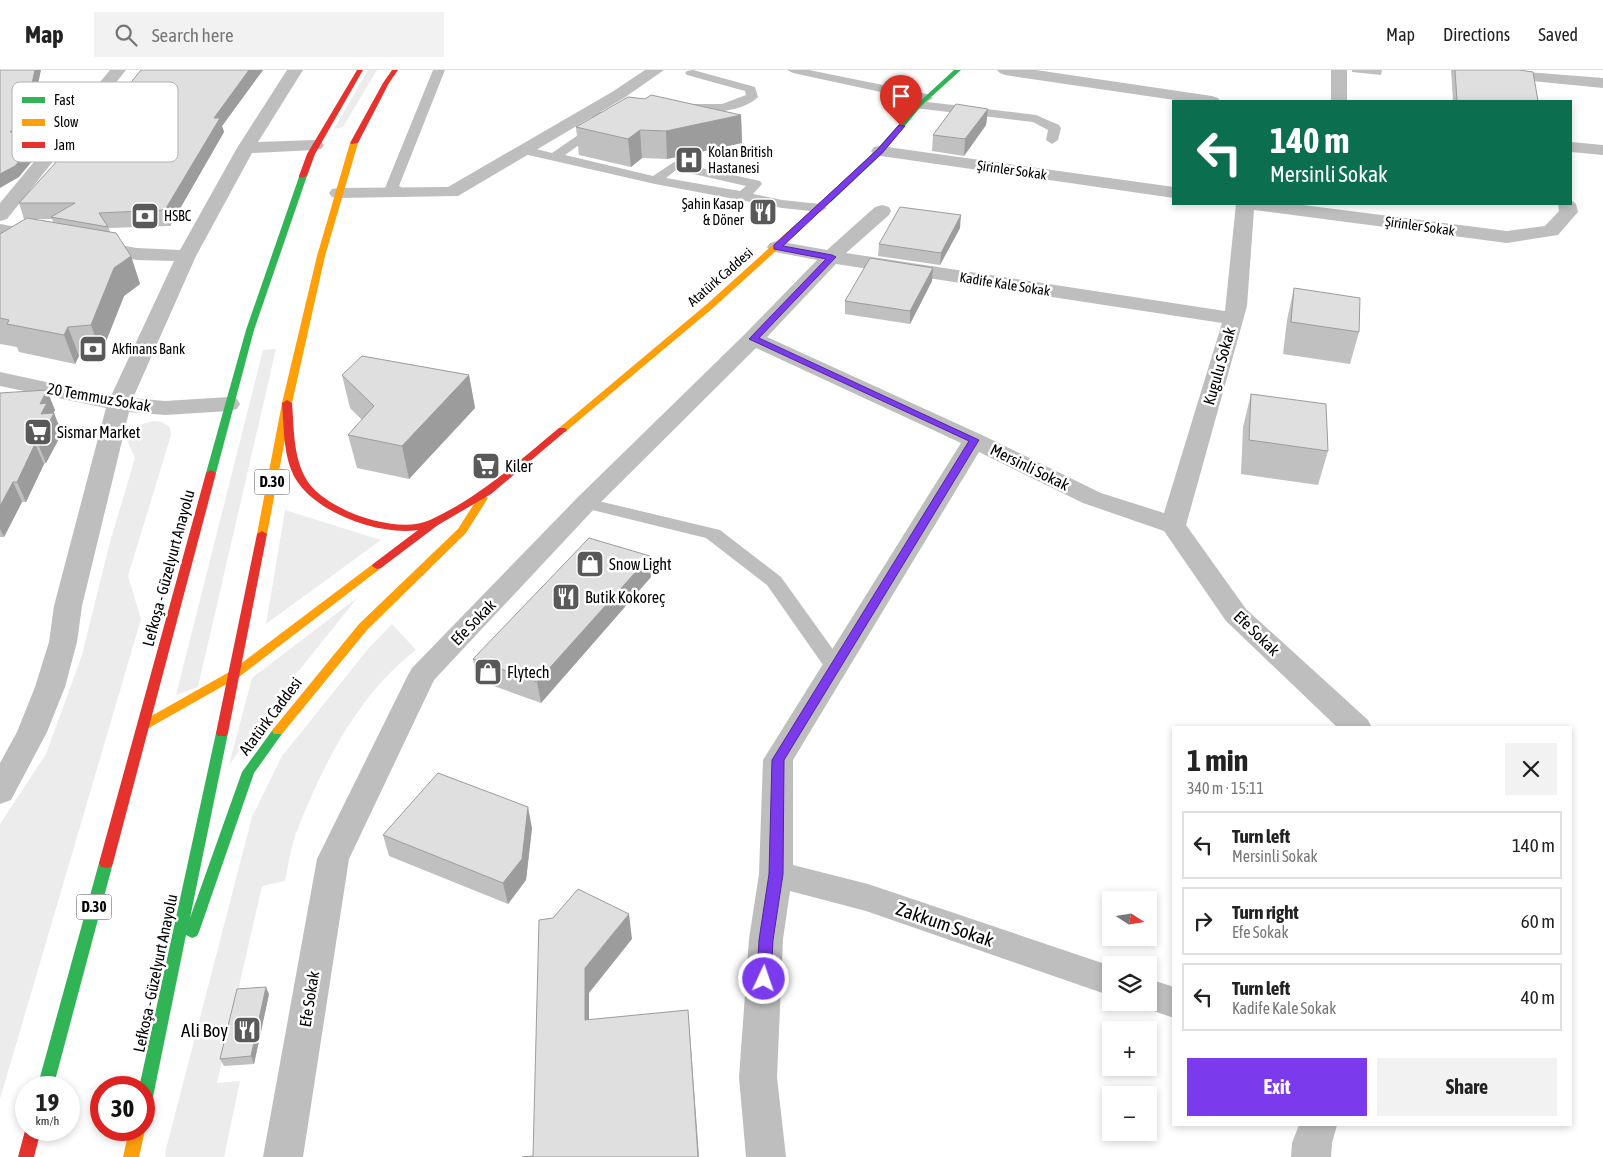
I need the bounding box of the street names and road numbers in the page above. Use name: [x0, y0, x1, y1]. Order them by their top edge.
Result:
street label: Şirinler Sokak: [976, 157, 1048, 183]
street label: Şirinler Sokak: [1384, 213, 1456, 239]
street label: Atatürk Caddesi: [684, 244, 756, 310]
street label: Kadife Kale Sokak: [959, 269, 1051, 299]
street label: Kugulu Sokak: [1199, 325, 1240, 407]
street label: 20 Temmuz Sokak: [46, 379, 152, 415]
street label: Mersinli Sokak: [988, 440, 1072, 494]
road number: D.30: [254, 470, 290, 494]
street label: Lefkoşa - Güzelyurt Anayolu: [138, 488, 199, 649]
street label: Efe Sokak: [447, 595, 499, 649]
street label: Efe Sokak: [1230, 607, 1284, 659]
street label: Atatürk Caddesi: [235, 674, 305, 758]
street label: Lefkoşa - Güzelyurt Anayolu: [129, 892, 182, 1054]
road number: D.30: [76, 894, 112, 920]
street label: Zakkum Sokak: [893, 897, 997, 951]
street label: Efe Sokak: [296, 970, 322, 1028]

